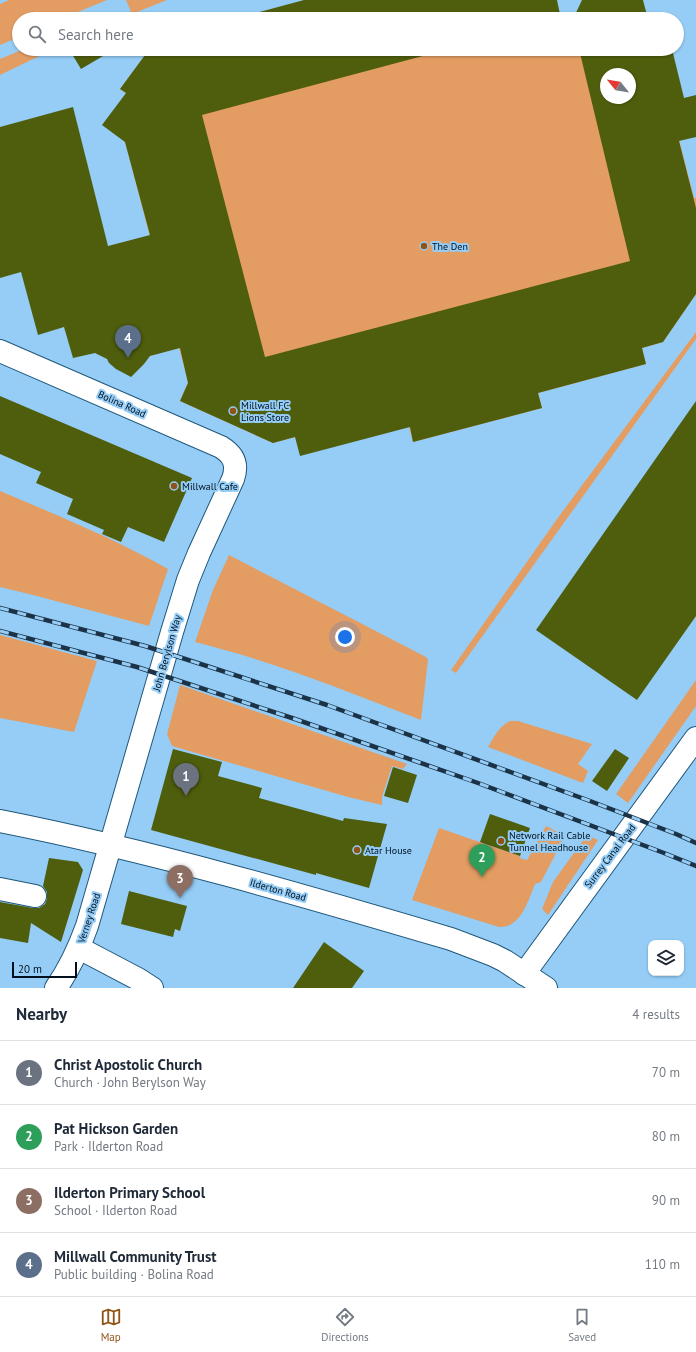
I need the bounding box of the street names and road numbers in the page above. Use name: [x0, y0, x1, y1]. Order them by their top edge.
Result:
street label: Bolina Road: [96, 388, 148, 420]
street label: John Berylson Way: [150, 613, 184, 694]
street label: Surrey Canal Road: [582, 821, 638, 891]
street label: Ilderton Road: [248, 876, 308, 904]
street label: Verney Road: [74, 891, 103, 946]

